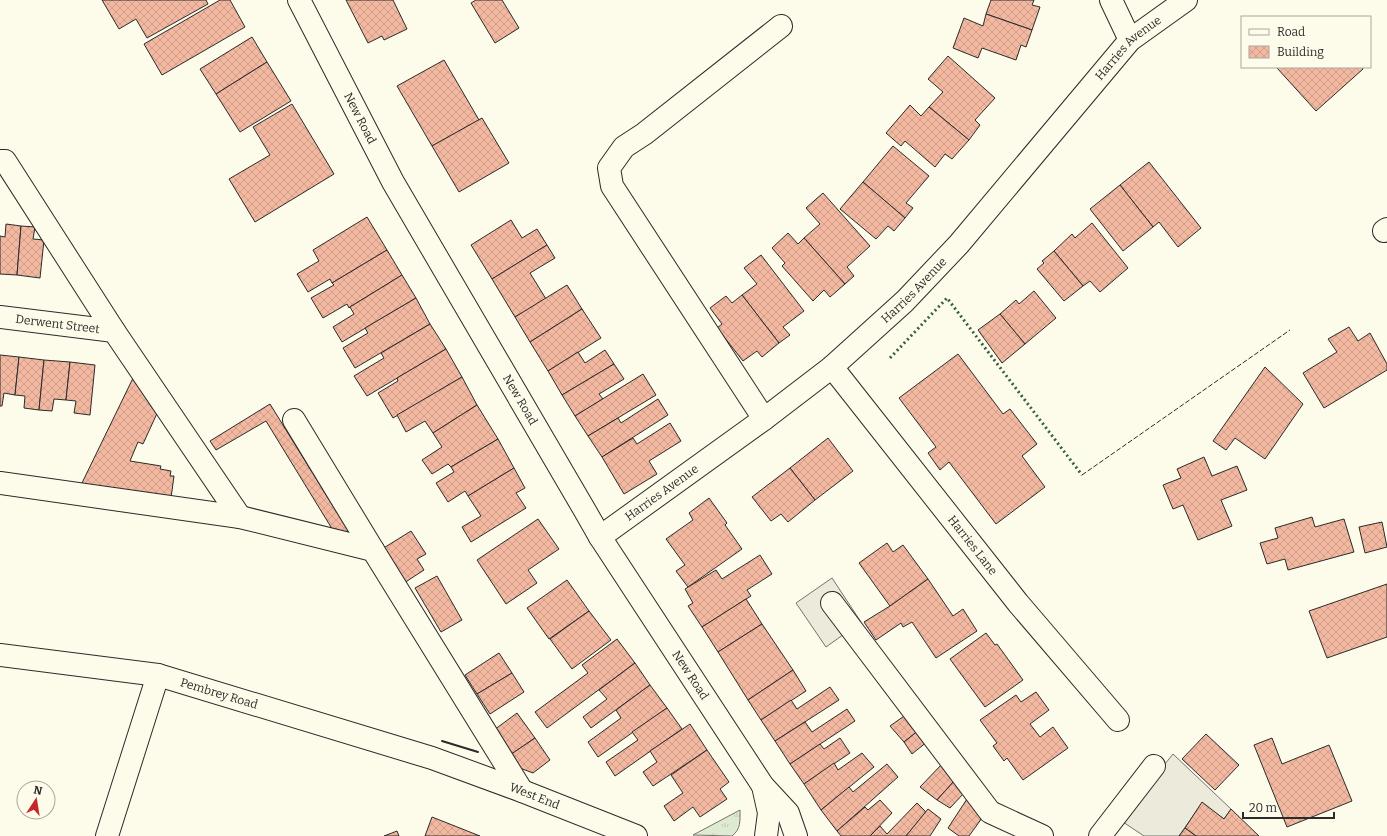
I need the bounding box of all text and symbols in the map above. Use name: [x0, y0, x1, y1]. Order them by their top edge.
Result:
street label: Harries Avenue: [1092, 13, 1164, 83]
legend: [1241, 16, 1371, 68]
text: Road: [1277, 25, 1305, 39]
text: Building: [1277, 45, 1324, 59]
street label: New Road: [341, 90, 379, 146]
street label: Harries Avenue: [878, 255, 950, 326]
street label: Derwent Street: [15, 312, 101, 336]
street label: New Road: [500, 372, 540, 427]
street label: Harries Avenue: [622, 462, 701, 524]
street label: Harries Lane: [945, 513, 1000, 578]
street label: New Road: [669, 648, 712, 702]
street label: Pembrey Road: [179, 675, 259, 712]
north arrow: [16, 780, 56, 820]
street label: West End: [508, 780, 562, 812]
text: N: [32, 783, 44, 798]
scale bar: [1243, 794, 1334, 820]
text: 20 m: [1249, 801, 1278, 815]

